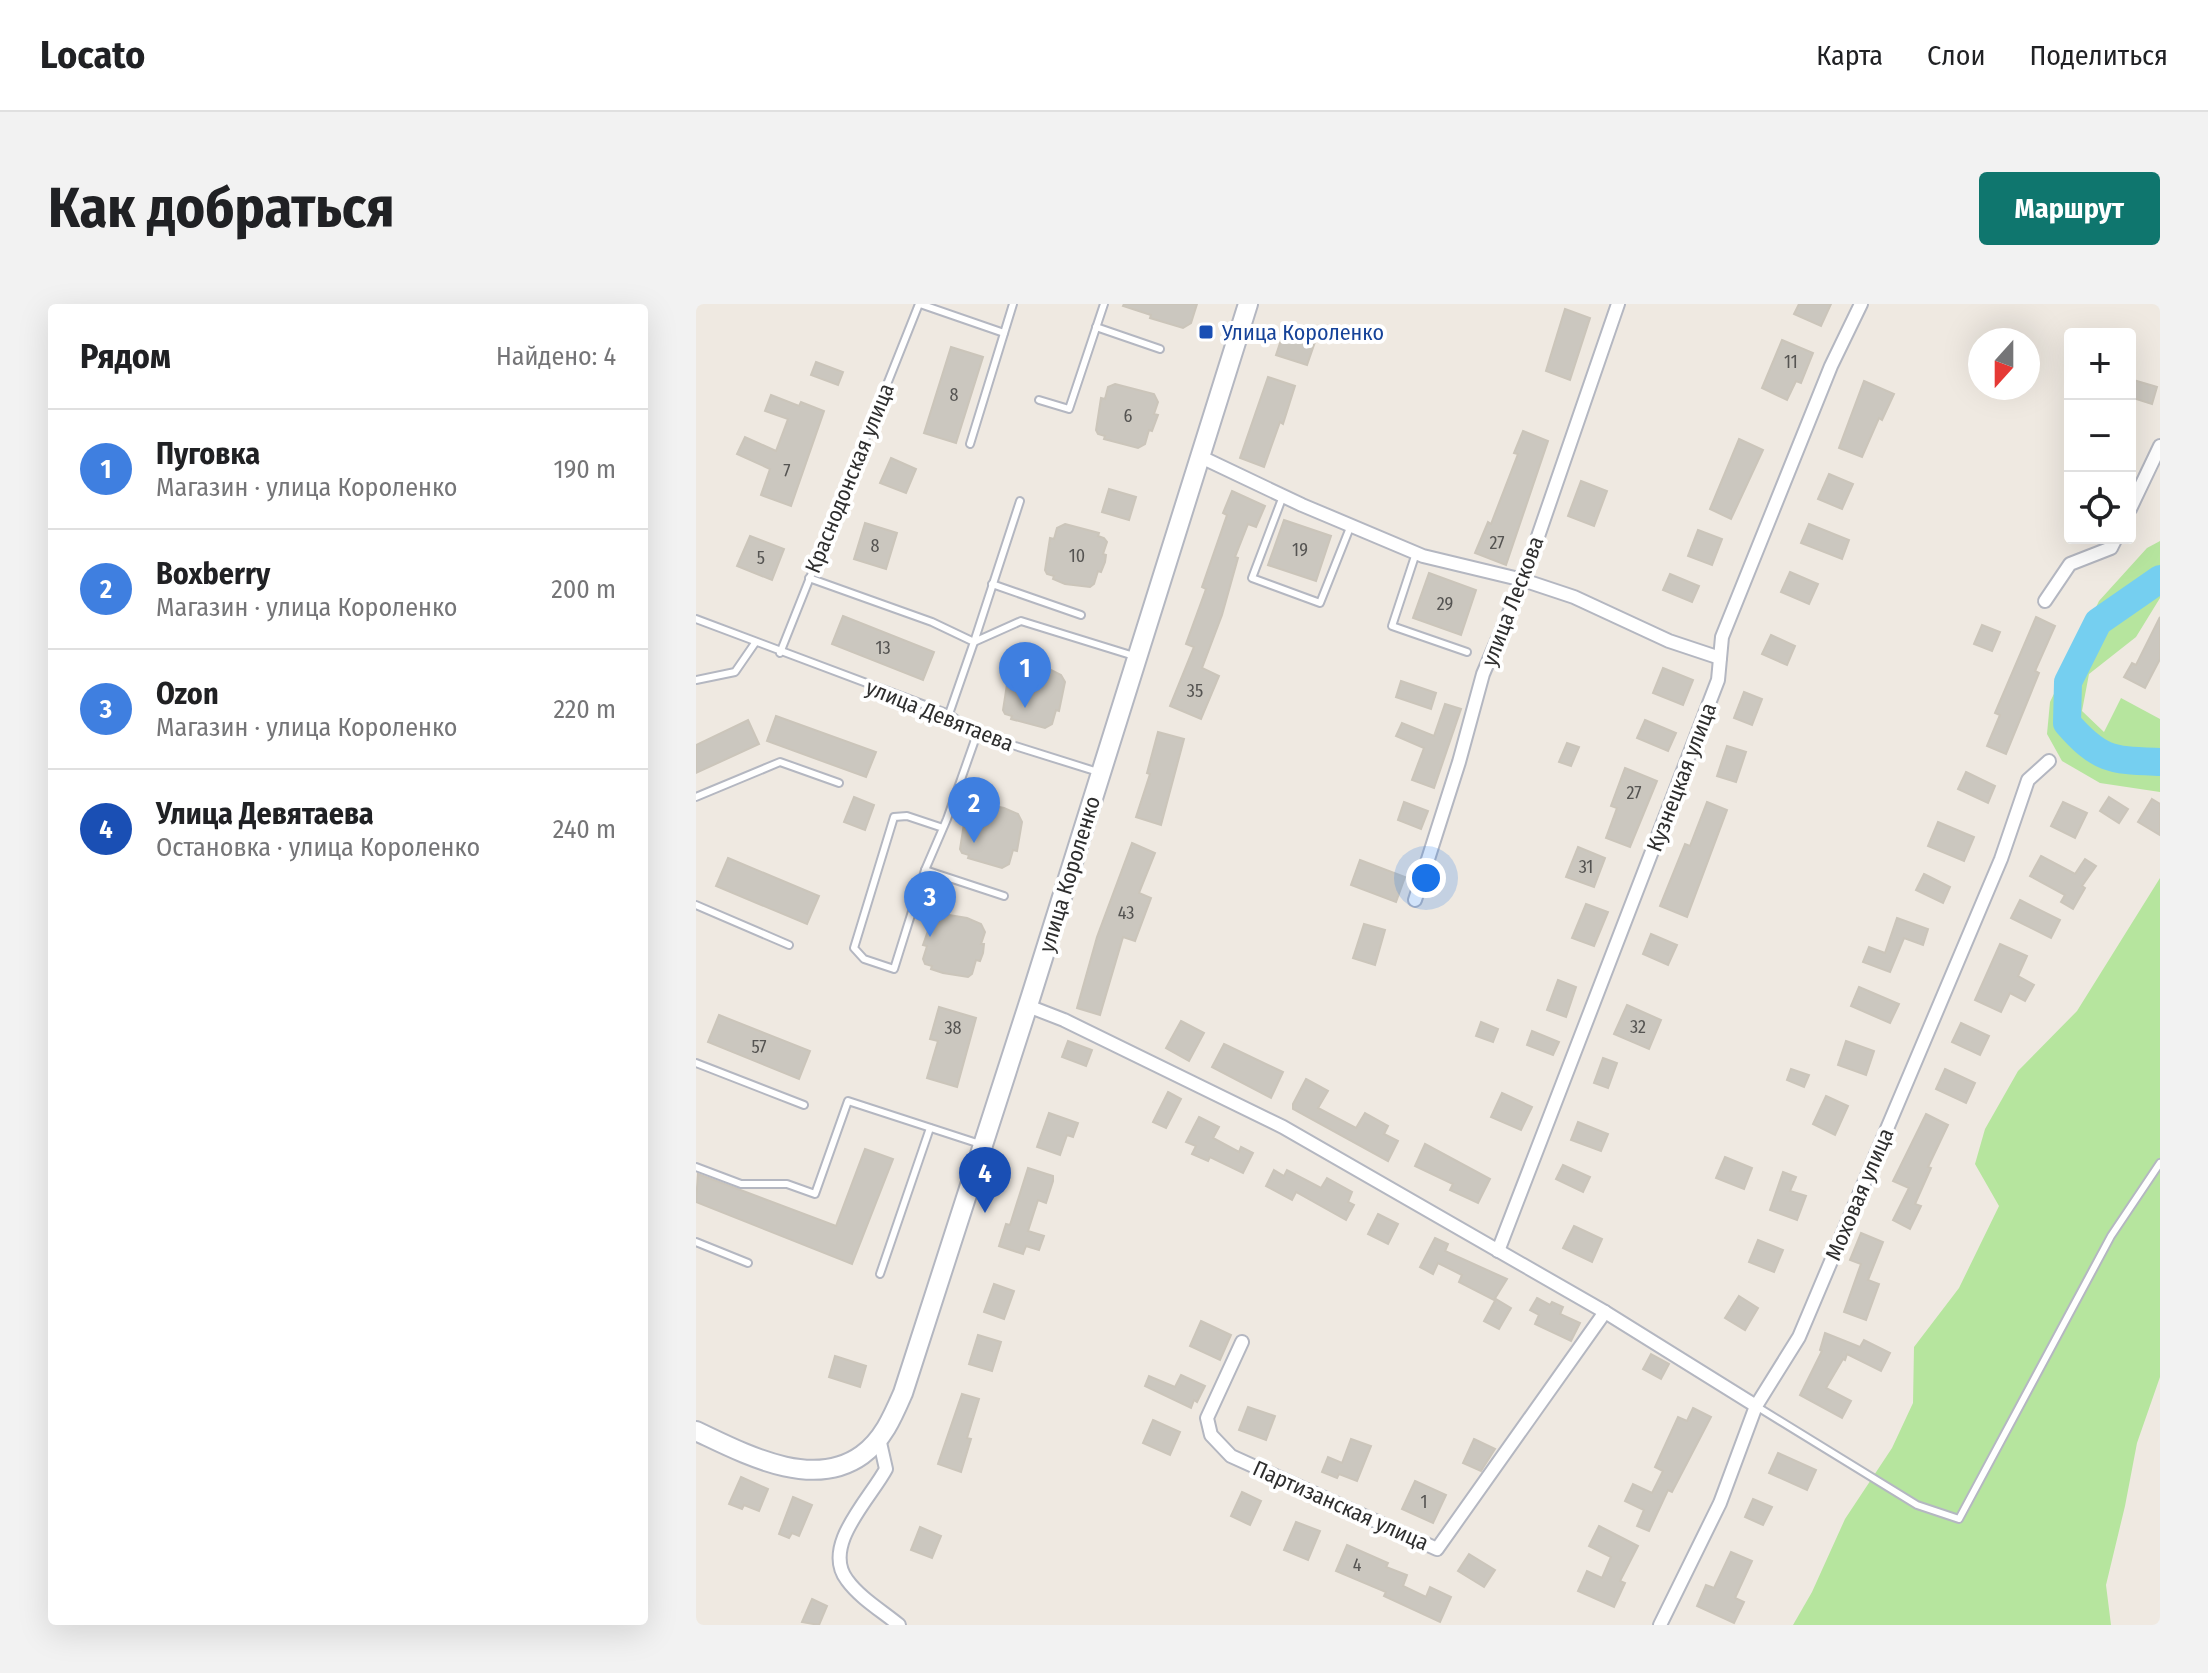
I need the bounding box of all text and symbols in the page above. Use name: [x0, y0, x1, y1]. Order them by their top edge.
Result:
text: Locato: [40, 32, 145, 78]
text: Карта: [1816, 39, 1883, 72]
text: Слои: [1927, 39, 1985, 72]
text: Поделиться: [2029, 39, 2168, 72]
button: Маршрут: [1979, 172, 2160, 245]
text: Как добраться: [48, 175, 394, 242]
place label: Улица Короленко: [1221, 319, 1384, 346]
marker: Улица Короленко: [1197, 323, 1215, 341]
north arrow: [1968, 328, 2040, 400]
map controls: [2064, 328, 2136, 544]
button: +: [2064, 328, 2136, 400]
text: Рядом: [80, 336, 171, 377]
text: Найдено: 4: [496, 341, 616, 372]
house number: 11: [1784, 351, 1798, 373]
street label: Краснодонская улица: [799, 379, 900, 577]
house number: 8: [950, 384, 959, 406]
button: −: [2064, 400, 2136, 472]
house number: 6: [1124, 405, 1133, 427]
text: Пуговка: [156, 436, 260, 472]
text: 1: [101, 454, 112, 485]
text: 190 m: [554, 454, 616, 485]
house number: 7: [783, 460, 791, 482]
text: Магазин · улица Короленко: [156, 472, 458, 503]
button: locate: [2064, 472, 2136, 544]
street label: улица Лескова: [1475, 532, 1550, 670]
house number: 27: [1489, 532, 1505, 554]
house number: 8: [871, 535, 880, 557]
house number: 19: [1292, 539, 1308, 561]
house number: 10: [1069, 545, 1085, 567]
house number: 5: [757, 547, 765, 569]
text: Boxberry: [156, 556, 270, 592]
text: 2: [100, 574, 112, 605]
text: 200 m: [551, 574, 616, 605]
text: Магазин · улица Короленко: [156, 592, 458, 623]
house number: 29: [1437, 593, 1453, 615]
house number: 13: [875, 637, 891, 659]
pin: 1: [999, 642, 1051, 708]
street label: улица Девятаева: [862, 674, 1018, 757]
text: Ozon: [156, 676, 219, 712]
house number: 35: [1187, 680, 1203, 702]
text: 3: [100, 694, 112, 725]
text: 220 m: [553, 694, 616, 725]
street label: Кузнецкая улица: [1641, 699, 1722, 855]
text: Магазин · улица Короленко: [156, 712, 458, 743]
pin: 2: [948, 777, 1000, 843]
house number: 27: [1626, 782, 1642, 804]
street label: улица Короленко: [1033, 793, 1106, 956]
text: Улица Девятаева: [156, 796, 374, 832]
text: 4: [99, 814, 113, 845]
text: 240 m: [553, 814, 616, 845]
text: Остановка · улица Короленко: [156, 832, 480, 863]
house number: 31: [1579, 856, 1593, 878]
your location: [1406, 858, 1446, 898]
pin: 3: [904, 871, 956, 937]
house number: 43: [1118, 902, 1134, 924]
house number: 32: [1630, 1016, 1646, 1038]
house number: 38: [944, 1017, 962, 1039]
house number: 57: [751, 1036, 767, 1058]
street label: Моховая улица: [1820, 1124, 1899, 1264]
pin: 4: [959, 1147, 1011, 1213]
street label: Партизанская улица: [1249, 1455, 1433, 1556]
house number: 1: [1420, 1491, 1428, 1513]
house number: 4: [1353, 1554, 1362, 1576]

